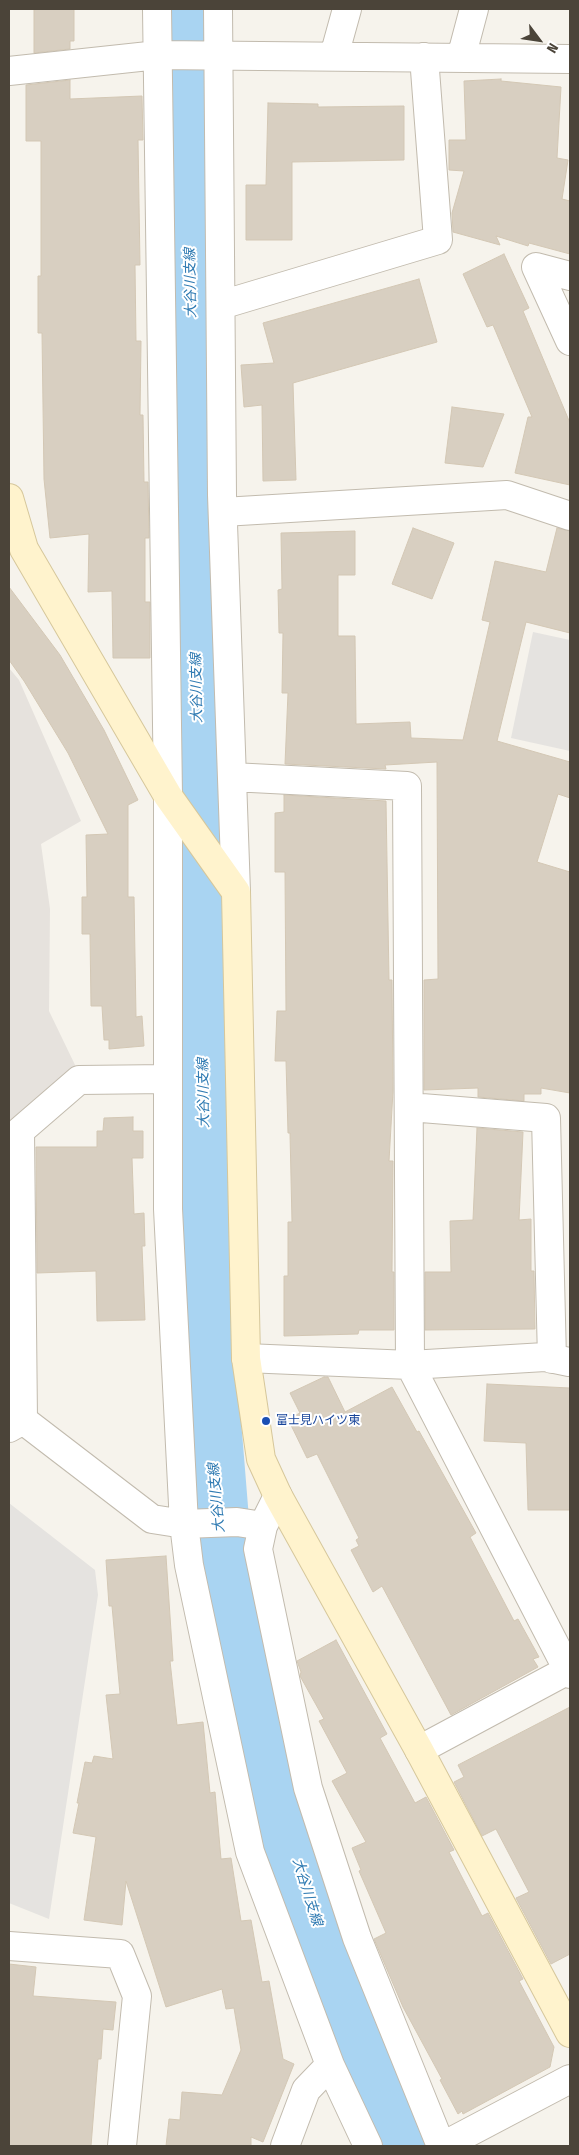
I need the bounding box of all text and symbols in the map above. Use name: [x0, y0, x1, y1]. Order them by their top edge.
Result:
north arrow: [514, 15, 564, 65]
text: N: [543, 40, 562, 56]
water label: 大谷川支線: [182, 248, 200, 318]
water label: 大谷川支線: [188, 653, 206, 723]
water label: 大谷川支線: [195, 1058, 213, 1128]
place label: 富士見ハイツ東: [276, 1414, 360, 1428]
marker: 富士見ハイツ東: [260, 1415, 272, 1427]
water label: 大谷川支線: [206, 1462, 228, 1534]
water label: 大谷川支線: [289, 1856, 325, 1928]

